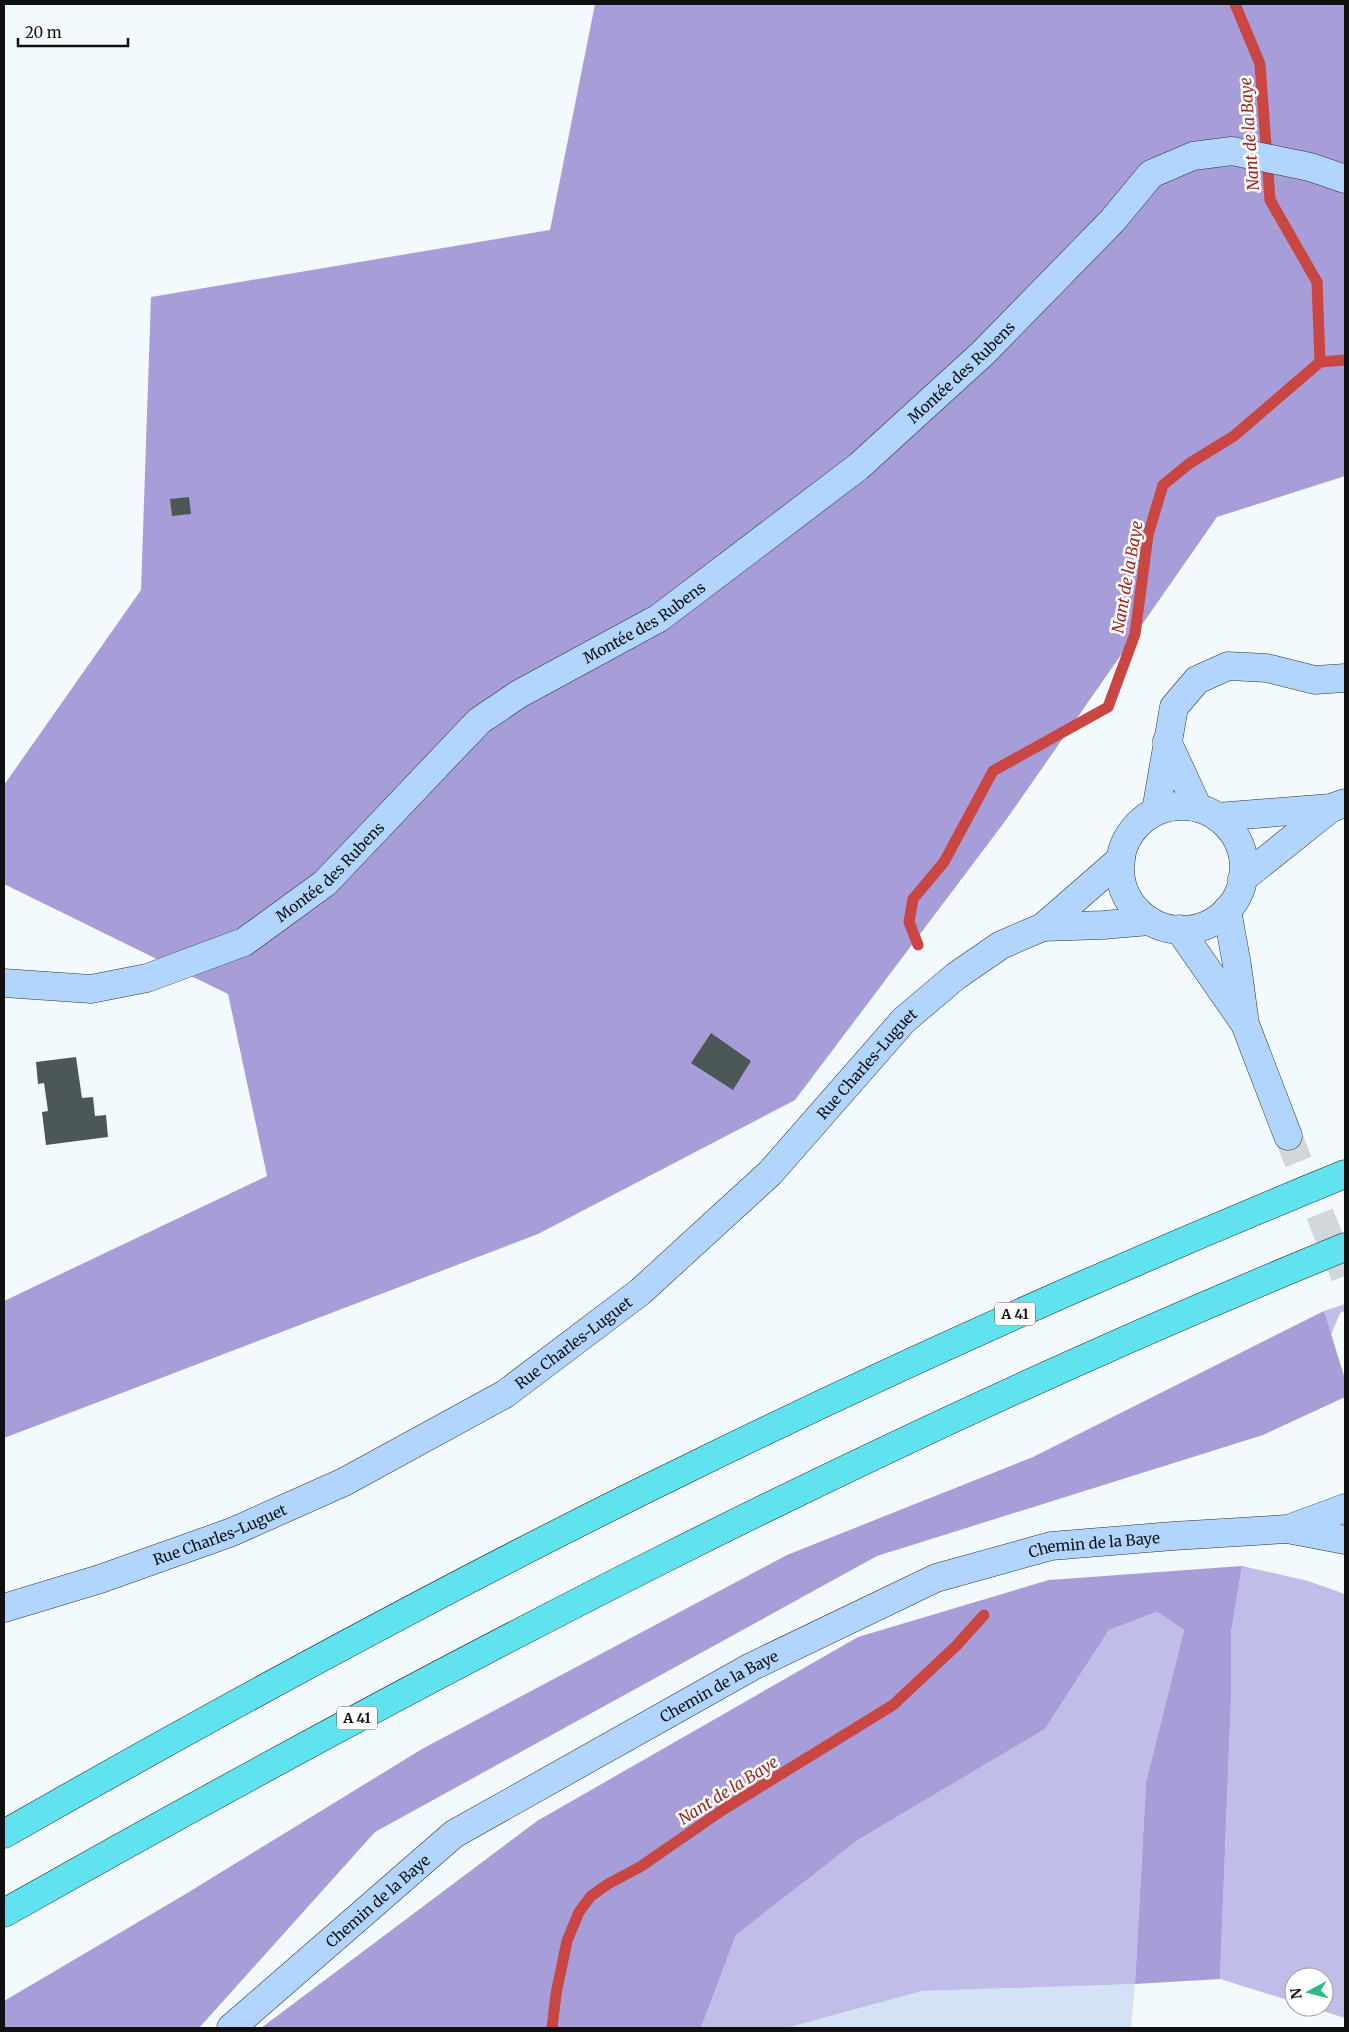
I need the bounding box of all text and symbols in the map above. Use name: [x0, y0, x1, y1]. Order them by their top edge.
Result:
scale bar: [18, 15, 128, 47]
text: 20 m: [25, 23, 62, 42]
water label: Nant de la Baye: [1235, 77, 1263, 191]
street label: Montée des Rubens: [903, 317, 1019, 427]
water label: Nant de la Baye: [1107, 519, 1147, 635]
street label: Montée des Rubens: [580, 577, 709, 667]
street label: Montée des Rubens: [272, 818, 388, 925]
street label: Rue Charles-Luguet: [812, 1004, 921, 1123]
street label: Rue Charles-Luguet: [511, 1292, 636, 1393]
road number: A 41: [995, 1302, 1035, 1326]
street label: Rue Charles-Luguet: [150, 1499, 289, 1569]
street label: Chemin de la Baye: [1026, 1528, 1161, 1561]
street label: Chemin de la Baye: [656, 1646, 781, 1726]
road number: A 41: [337, 1706, 377, 1730]
water label: Nant de la Baye: [674, 1751, 782, 1829]
street label: Chemin de la Baye: [321, 1850, 434, 1951]
north arrow: [1284, 1967, 1334, 2017]
text: N: [1286, 1987, 1306, 2000]

